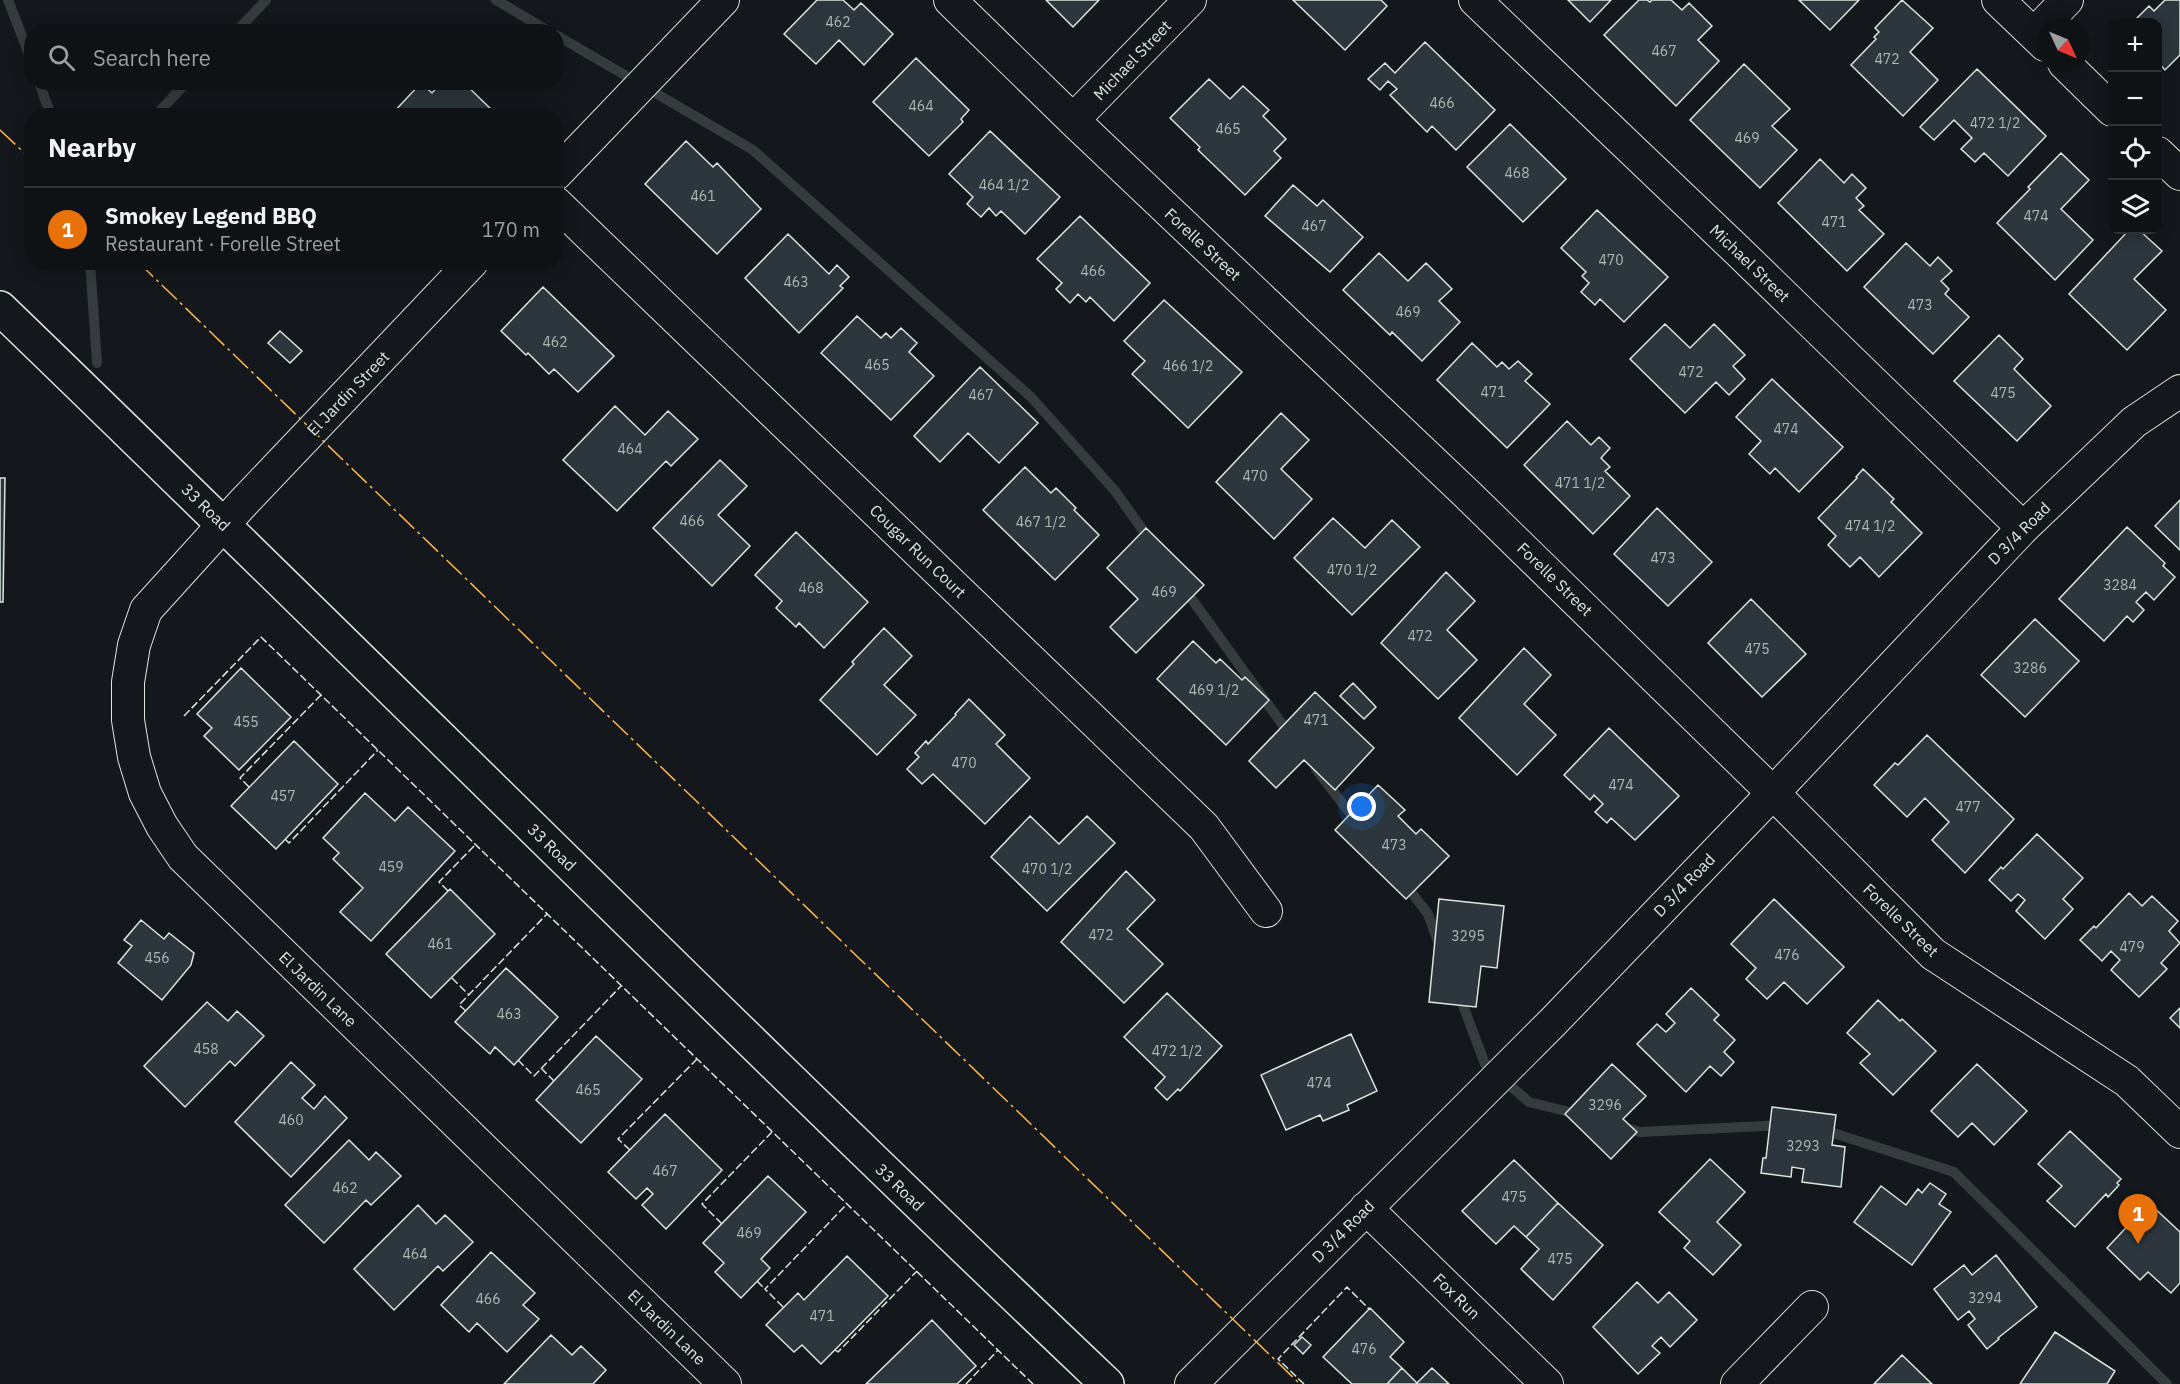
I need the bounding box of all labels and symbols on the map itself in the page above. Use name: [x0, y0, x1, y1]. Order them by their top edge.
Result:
house number: 462: [825, 13, 851, 31]
street label: Michael Street: [1089, 16, 1175, 104]
north arrow: [2036, 18, 2090, 72]
house number: 467: [1651, 42, 1677, 60]
house number: 472: [1874, 50, 1900, 68]
house number: 466: [1429, 94, 1455, 112]
house number: 464: [908, 97, 934, 115]
house number: 472 1/2: [1970, 114, 2020, 132]
house number: 465: [1215, 120, 1241, 138]
house number: 469: [1734, 129, 1760, 147]
house number: 468: [1504, 164, 1530, 182]
house number: 464 1/2: [979, 176, 1029, 194]
house number: 461: [690, 187, 716, 205]
street label: Forelle Street: [1161, 204, 1245, 284]
house number: 474: [2023, 207, 2049, 225]
house number: 471: [1821, 213, 1847, 231]
house number: 467: [1301, 217, 1327, 235]
street label: Michael Street: [1706, 220, 1794, 306]
house number: 470: [1598, 251, 1624, 269]
house number: 466: [1080, 262, 1106, 280]
house number: 463: [783, 273, 809, 291]
house number: 473: [1907, 296, 1933, 314]
house number: 469: [1395, 303, 1421, 321]
house number: 462: [542, 333, 568, 351]
street label: El Jardin Street: [303, 347, 393, 439]
house number: 465: [864, 356, 890, 374]
house number: 466 1/2: [1163, 357, 1213, 375]
house number: 472: [1678, 363, 1704, 381]
house number: 471: [1480, 383, 1506, 401]
house number: 475: [1990, 384, 2016, 402]
house number: 467: [968, 386, 994, 404]
house number: 474: [1773, 420, 1799, 438]
house number: 464: [617, 440, 643, 458]
house number: 470: [1242, 467, 1268, 485]
house number: 471 1/2: [1555, 474, 1605, 492]
street label: 33 Road: [178, 479, 234, 535]
street label: D 3/4 Road: [1984, 498, 2054, 568]
street label: Cougar Run Court: [866, 500, 970, 602]
house number: 466: [679, 512, 705, 530]
house number: 467 1/2: [1016, 513, 1066, 531]
house number: 474 1/2: [1845, 517, 1895, 535]
street label: Forelle Street: [1513, 538, 1597, 620]
house number: 473: [1650, 549, 1676, 567]
house number: 470 1/2: [1327, 561, 1377, 579]
house number: 3284: [2103, 576, 2137, 594]
house number: 468: [798, 579, 824, 597]
house number: 469: [1151, 583, 1177, 601]
house number: 472: [1407, 627, 1433, 645]
house number: 475: [1744, 640, 1770, 658]
house number: 3286: [2013, 659, 2047, 677]
house number: 469 1/2: [1189, 681, 1239, 699]
house number: 471: [1303, 711, 1329, 729]
house number: 455: [233, 713, 259, 731]
house number: 470: [951, 754, 977, 772]
house number: 474: [1608, 776, 1634, 794]
house number: 457: [270, 787, 296, 805]
your location: [1347, 792, 1376, 821]
house number: 477: [1955, 798, 1981, 816]
street label: 33 Road: [524, 819, 580, 875]
house number: 473: [1381, 836, 1407, 854]
street label: D 3/4 Road: [1649, 849, 1719, 921]
house number: 459: [378, 858, 404, 876]
house number: 470 1/2: [1022, 860, 1072, 878]
street label: Forelle Street: [1859, 879, 1943, 961]
house number: 472: [1088, 926, 1114, 944]
house number: 3295: [1451, 927, 1485, 945]
house number: 461: [427, 935, 453, 953]
house number: 479: [2119, 938, 2145, 956]
house number: 476: [1774, 946, 1800, 964]
street label: El Jardin Lane: [275, 947, 361, 1031]
house number: 456: [144, 949, 170, 967]
house number: 463: [496, 1005, 522, 1023]
house number: 458: [193, 1040, 219, 1058]
house number: 472 1/2: [1152, 1042, 1202, 1060]
house number: 474: [1306, 1074, 1332, 1092]
house number: 465: [575, 1081, 601, 1099]
house number: 3296: [1588, 1096, 1622, 1114]
house number: 460: [278, 1111, 304, 1129]
house number: 3293: [1786, 1137, 1820, 1155]
street label: 33 Road: [872, 1159, 928, 1215]
house number: 467: [652, 1162, 678, 1180]
house number: 462: [332, 1179, 358, 1197]
house number: 475: [1501, 1188, 1527, 1206]
pin: 1: [2118, 1194, 2158, 1244]
street label: D 3/4 Road: [1308, 1196, 1378, 1266]
house number: 469: [736, 1224, 762, 1242]
house number: 464: [402, 1245, 428, 1263]
house number: 475: [1547, 1250, 1573, 1268]
street label: Fox Run: [1429, 1269, 1485, 1323]
street label: El Jardin Lane: [624, 1285, 710, 1369]
house number: 3294: [1968, 1289, 2002, 1307]
house number: 466: [475, 1290, 501, 1308]
house number: 471: [809, 1307, 835, 1325]
house number: 476: [1351, 1340, 1377, 1358]

